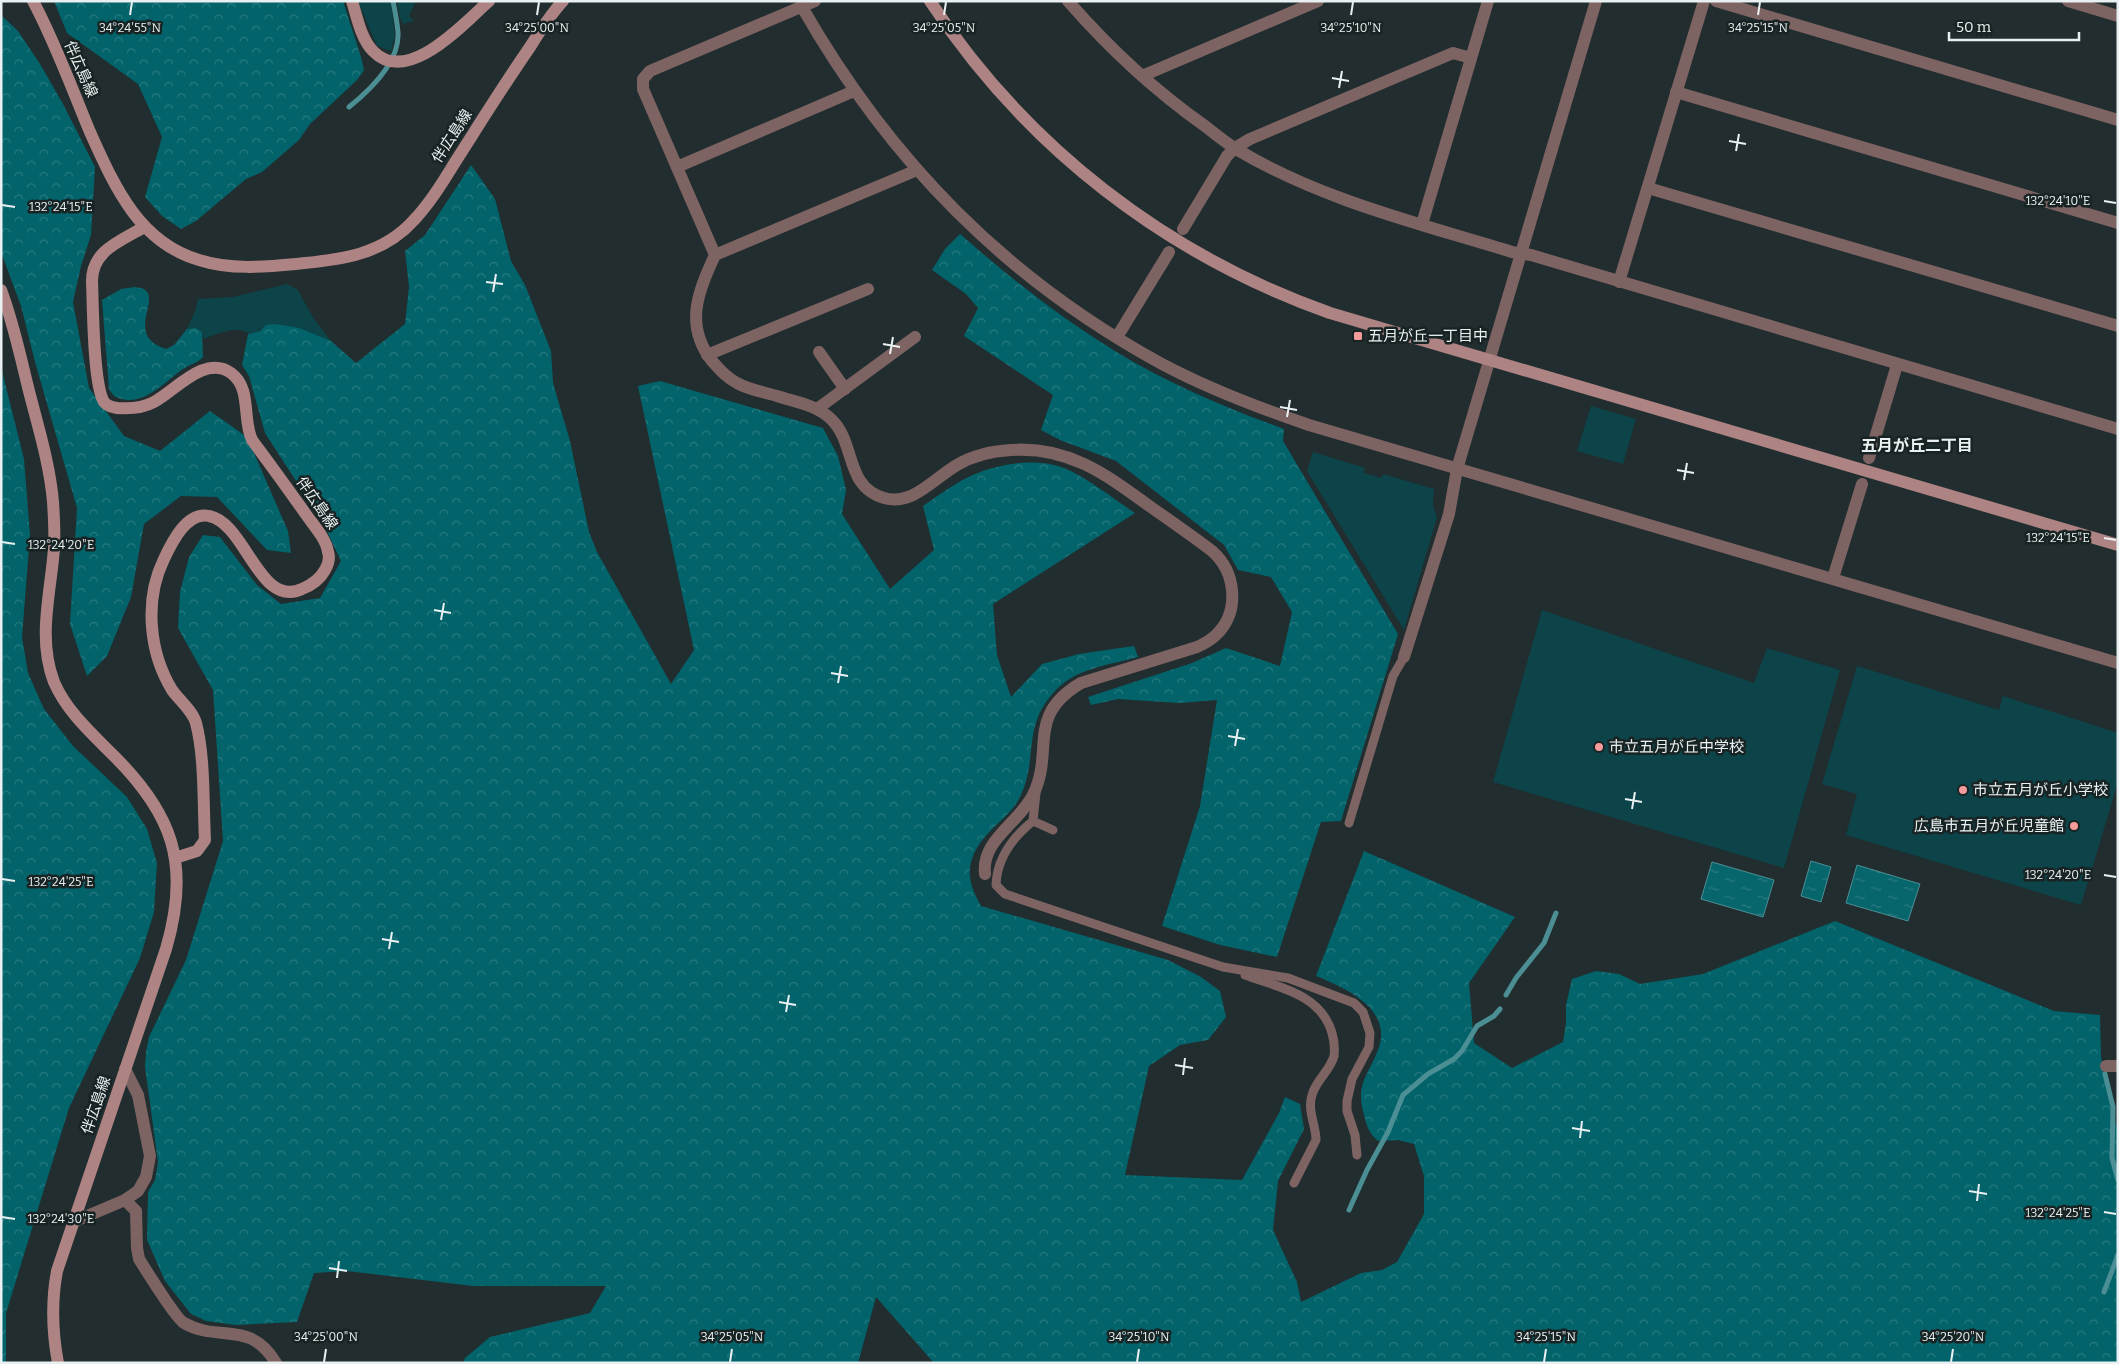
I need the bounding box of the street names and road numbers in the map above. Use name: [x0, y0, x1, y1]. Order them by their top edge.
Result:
street label: 伴広島線: [61, 38, 101, 100]
street label: 伴広島線: [428, 106, 476, 166]
street label: 伴広島線: [292, 473, 342, 533]
street label: 伴広島線: [78, 1074, 114, 1136]

